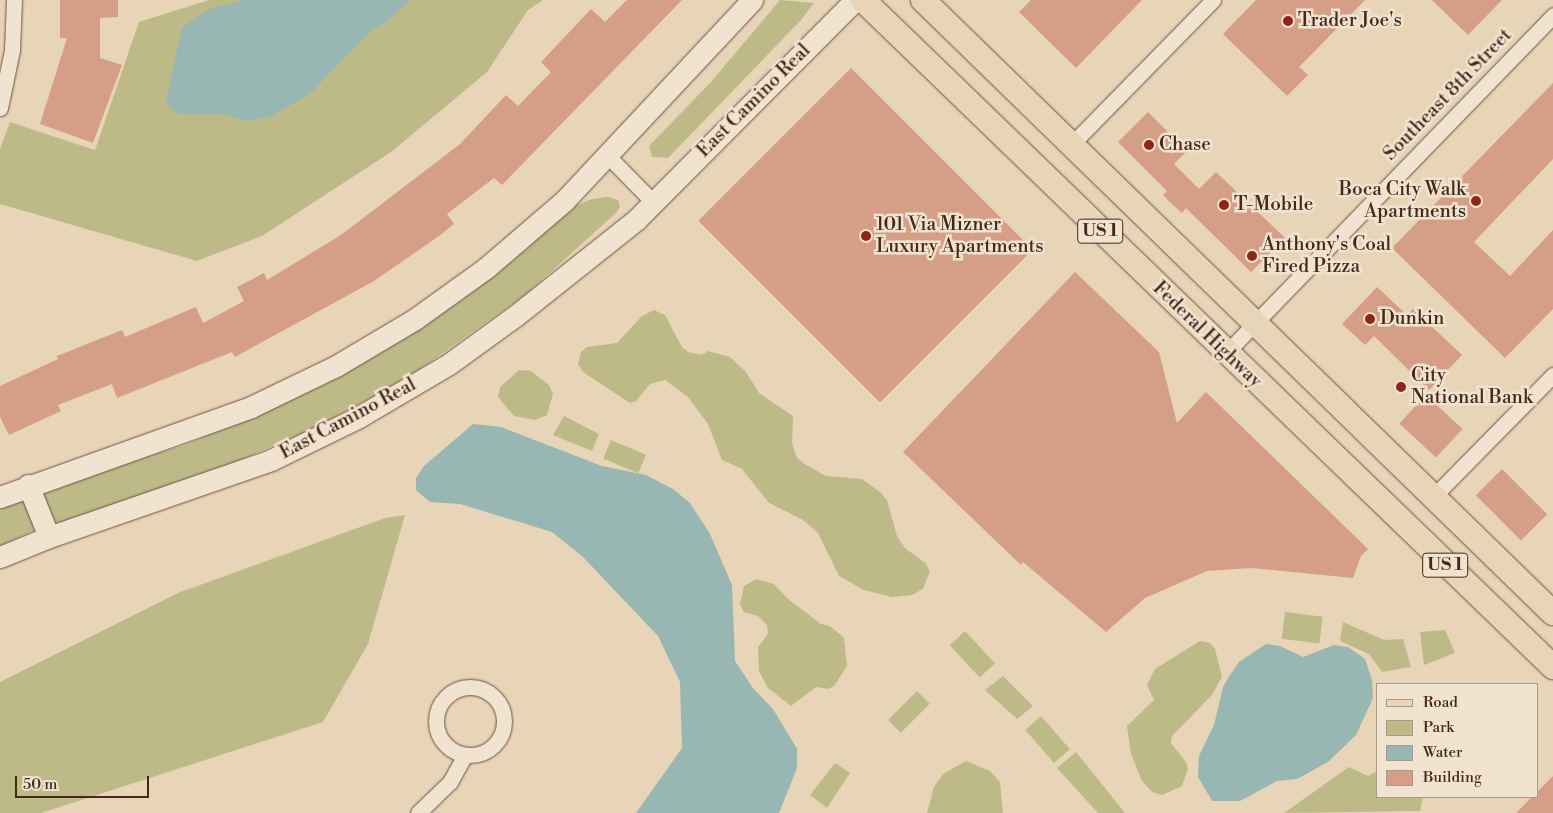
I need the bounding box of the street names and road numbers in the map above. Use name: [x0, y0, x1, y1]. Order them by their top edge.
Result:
street label: Southeast 8th Street: [1379, 24, 1517, 166]
street label: East Camino Real: [692, 39, 816, 163]
road number: US 1: [1076, 216, 1124, 247]
street label: Federal Highway: [1148, 277, 1266, 393]
street label: East Camino Real: [276, 373, 420, 465]
road number: US 1: [1421, 550, 1469, 580]

